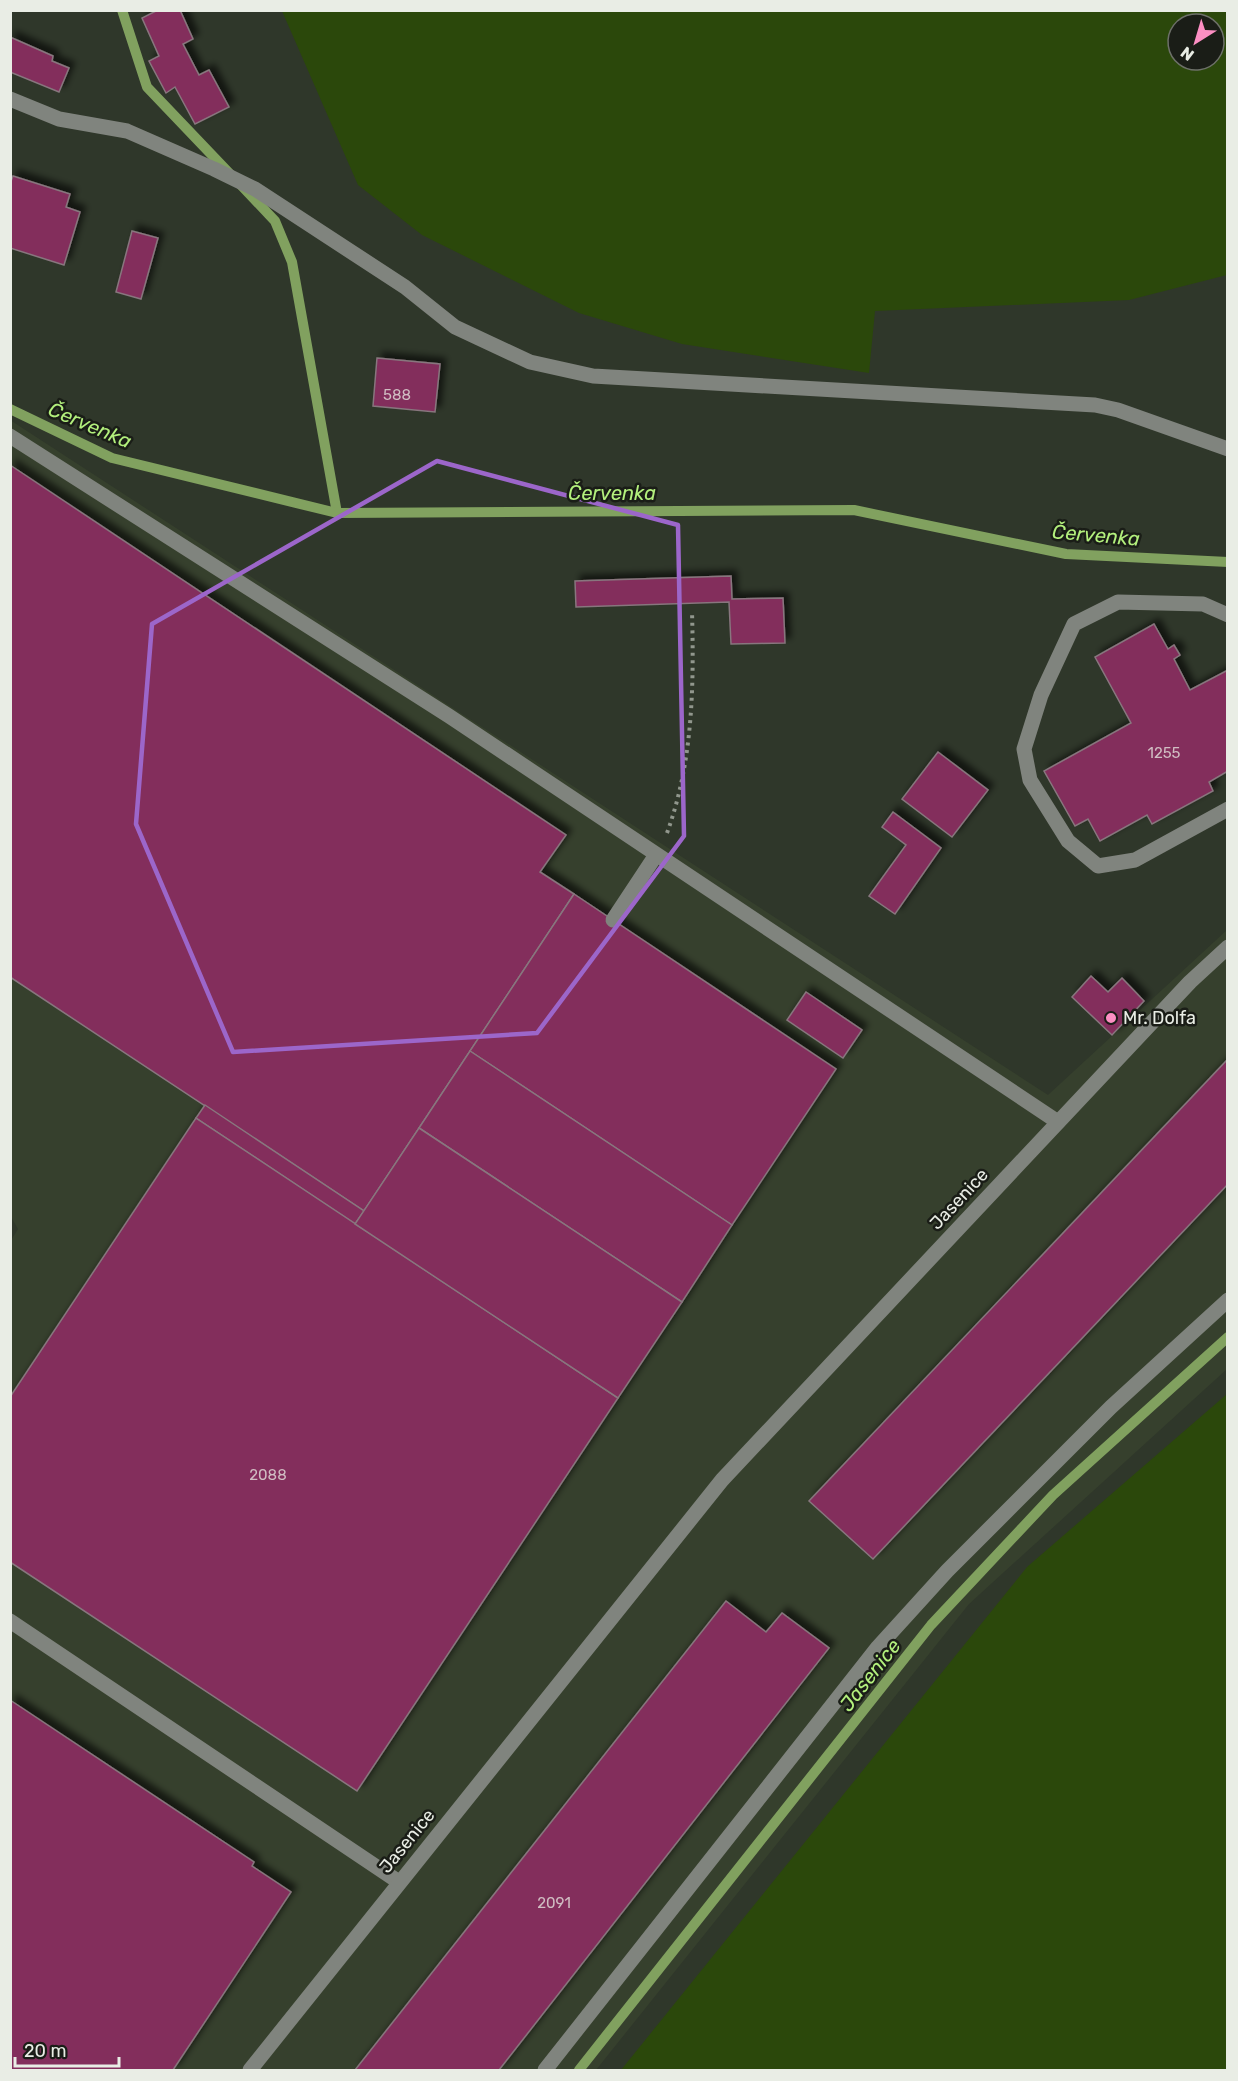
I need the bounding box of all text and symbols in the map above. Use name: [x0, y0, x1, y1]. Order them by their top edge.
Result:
north arrow: [1166, 12, 1226, 72]
text: N: [1177, 43, 1198, 65]
house number: 588: [383, 386, 411, 404]
water label: Červenka: [45, 397, 135, 453]
water label: Červenka: [568, 481, 656, 505]
water label: Červenka: [1051, 519, 1141, 551]
house number: 1255: [1147, 744, 1181, 762]
place label: Mr. Dolfa: [1123, 1007, 1196, 1029]
marker: Mr. Dolfa: [1104, 1011, 1118, 1025]
street label: Jasenice: [925, 1164, 993, 1234]
house number: 2088: [249, 1466, 287, 1484]
water label: Jasenice: [834, 1634, 906, 1716]
street label: Jasenice: [375, 1805, 439, 1877]
house number: 2091: [537, 1894, 571, 1912]
scale bar: [15, 2030, 118, 2068]
text: 20 m: [24, 2040, 66, 2062]

